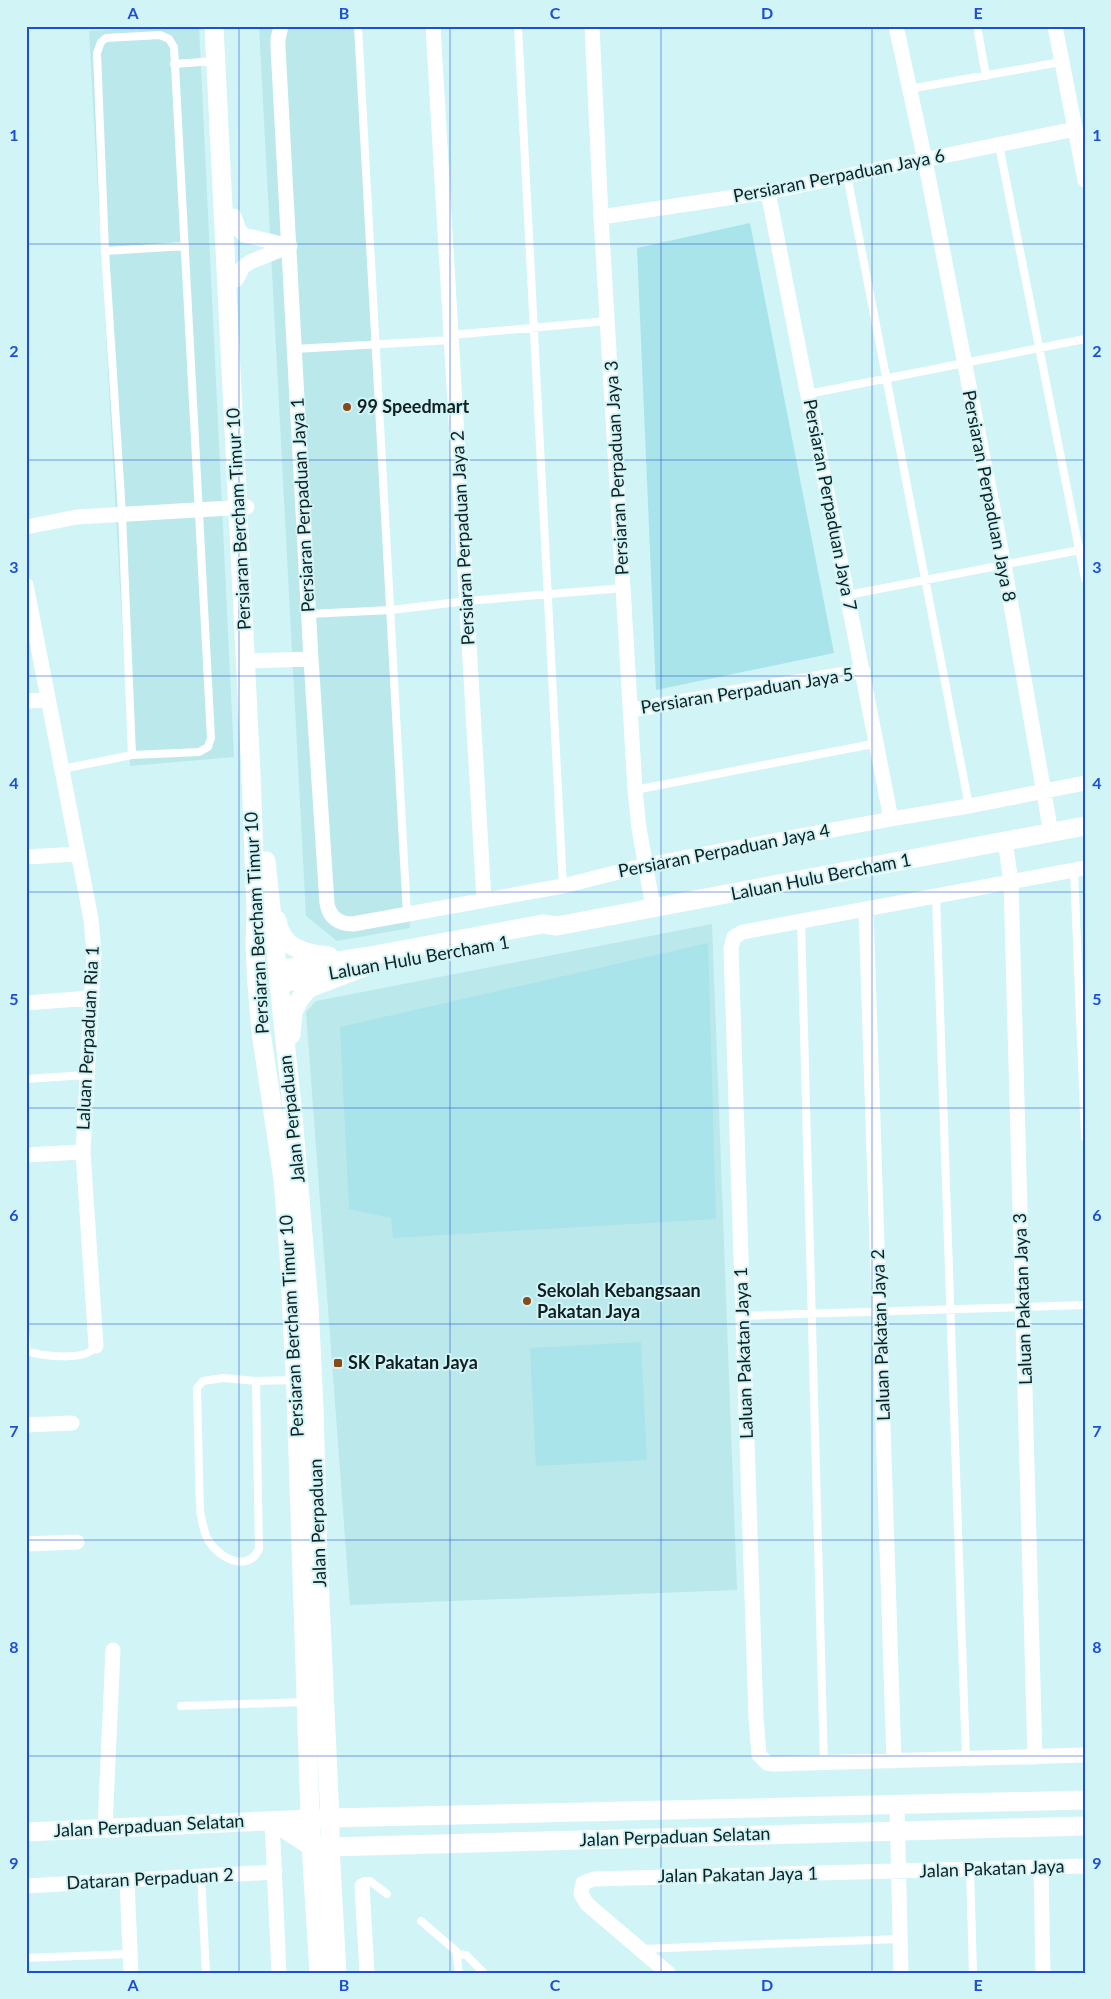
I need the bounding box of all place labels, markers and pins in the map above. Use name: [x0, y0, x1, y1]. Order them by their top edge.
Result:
place label: 99 Speedmart: [357, 395, 470, 417]
marker: 99 Speedmart: [341, 401, 353, 413]
place label: Sekolah Kebangsaan Pakatan Jaya: [537, 1279, 701, 1322]
marker: Sekolah Kebangsaan Pakatan Jaya: [521, 1295, 533, 1307]
place label: SK Pakatan Jaya: [348, 1351, 478, 1373]
marker: SK Pakatan Jaya: [332, 1357, 344, 1369]

